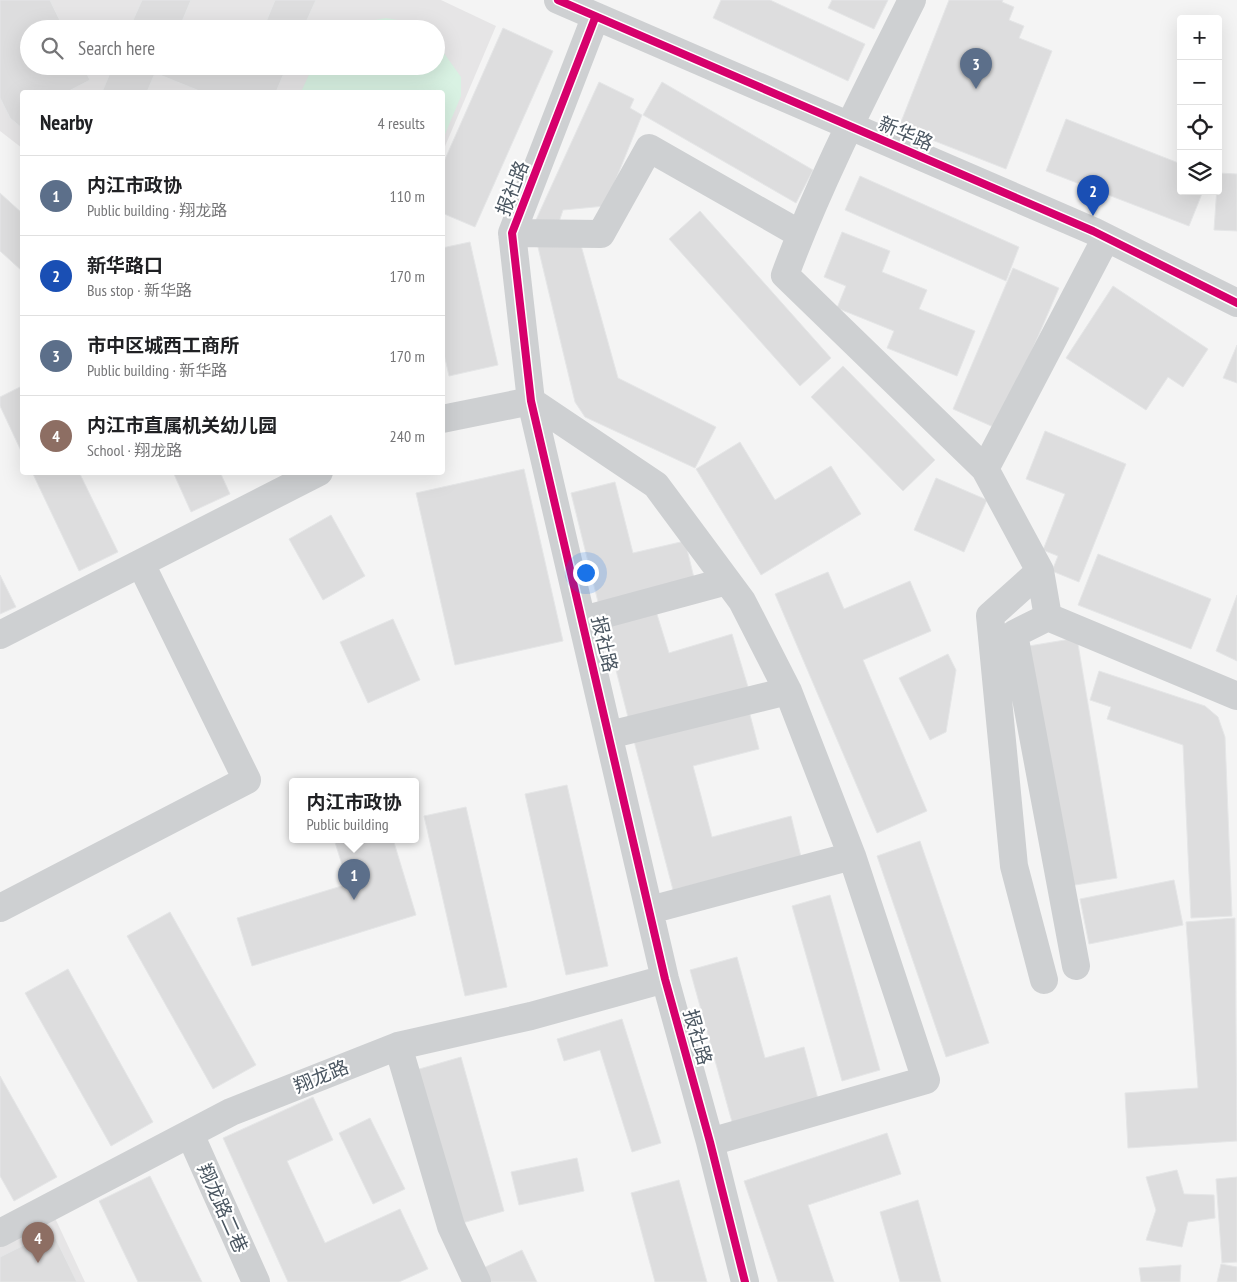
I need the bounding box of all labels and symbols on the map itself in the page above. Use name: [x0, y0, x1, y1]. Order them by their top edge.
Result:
pin: 3: [960, 48, 992, 89]
street label: 新华路: [875, 111, 937, 155]
street label: 报社路: [491, 157, 533, 219]
pin: 2: [1077, 175, 1109, 216]
your location: [573, 560, 599, 586]
street label: 报社路: [587, 614, 623, 674]
pin: 1: [338, 859, 370, 900]
street label: 报社路: [679, 1006, 717, 1068]
street label: 翔龙路: [290, 1054, 352, 1098]
street label: 翔龙路二巷: [193, 1160, 253, 1256]
pin: 4: [22, 1222, 54, 1263]

